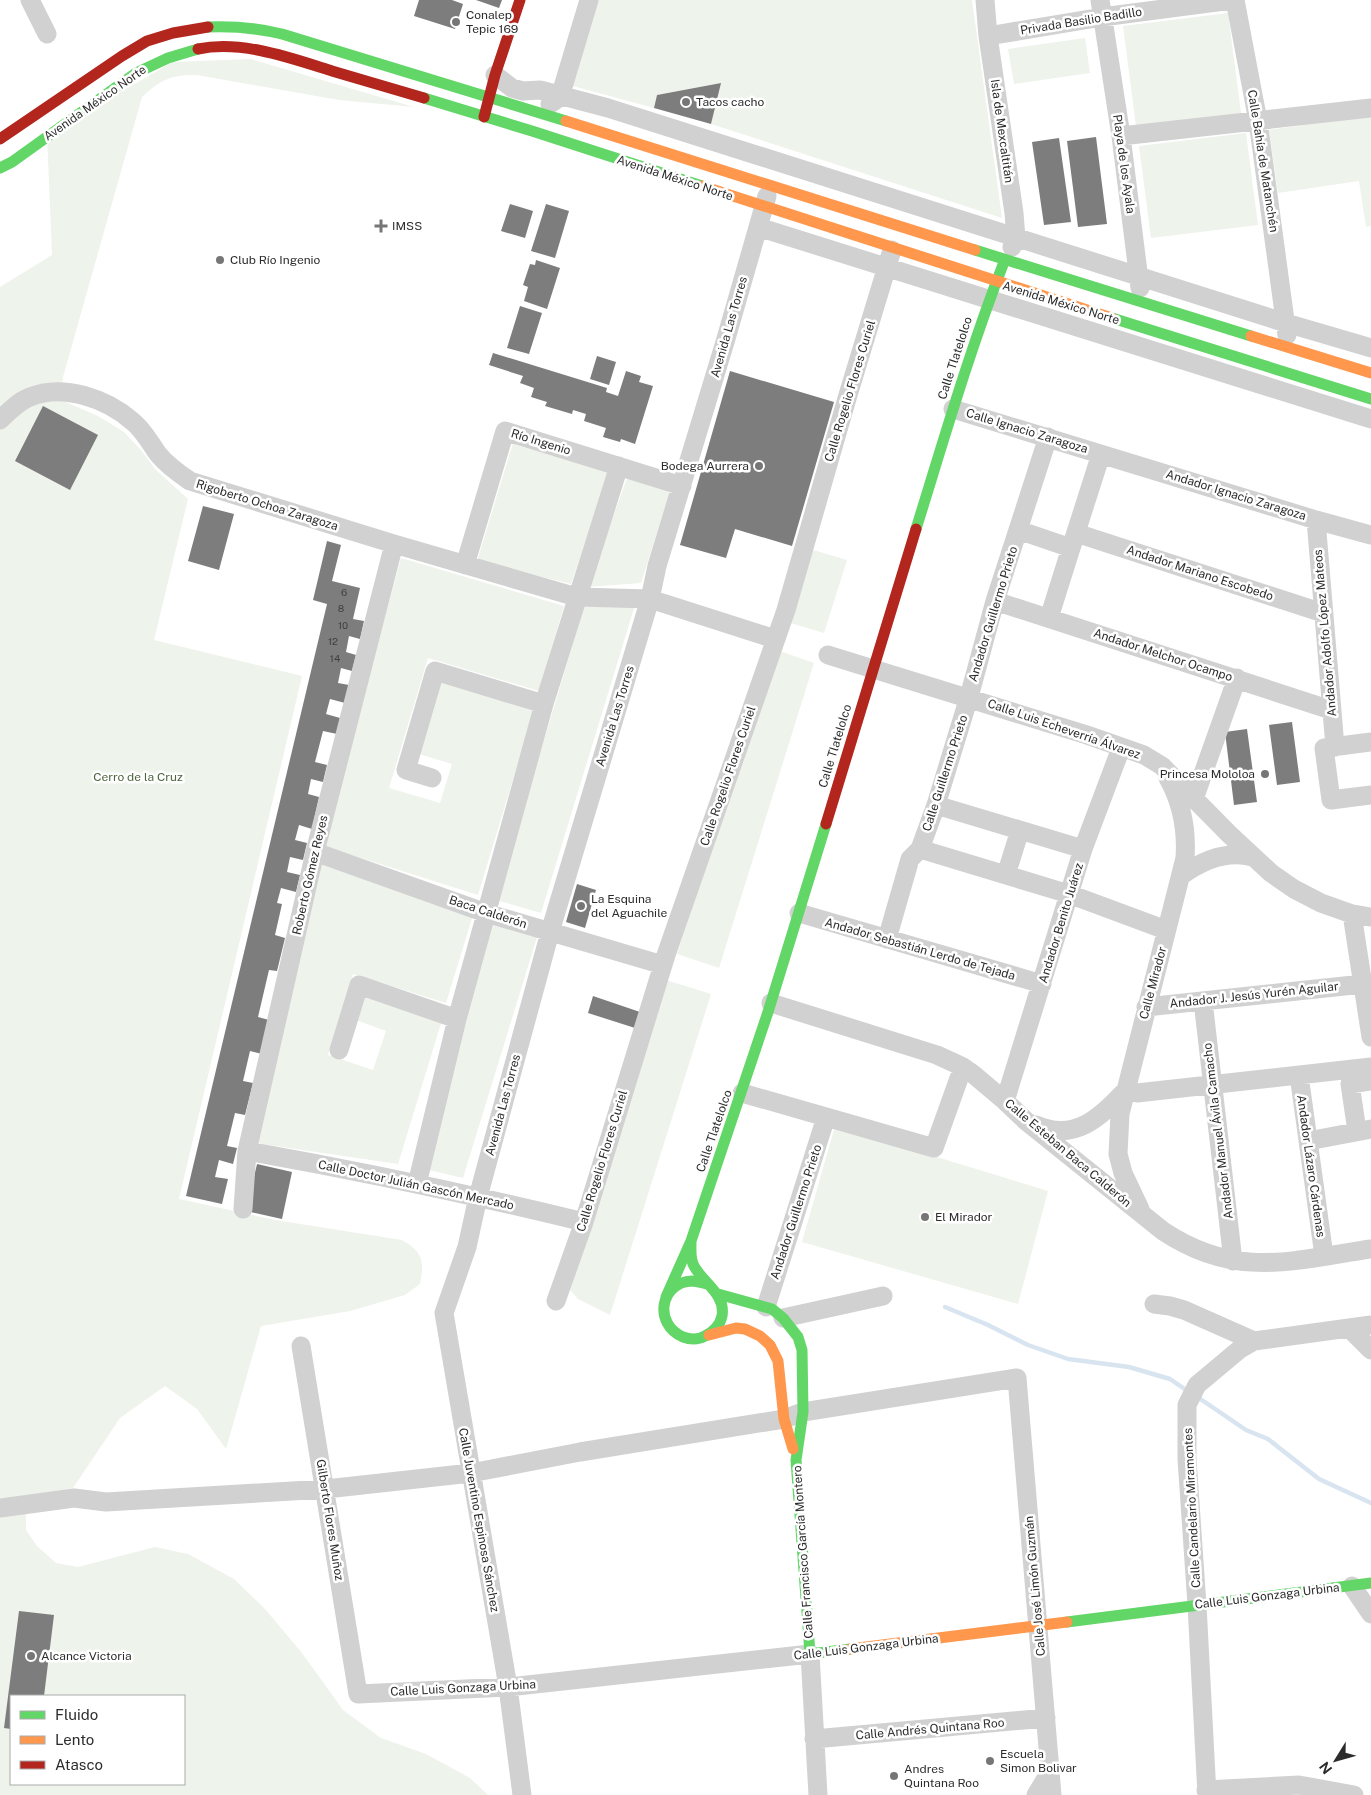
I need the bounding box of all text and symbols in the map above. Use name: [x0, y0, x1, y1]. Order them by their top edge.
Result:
street label: Privada Basilio Badillo: [1019, 4, 1143, 38]
place label: Conalep Tepic 169: [466, 8, 518, 36]
marker: Conalep Tepic 169: [450, 16, 462, 28]
street label: Avenida México Norte: [41, 62, 149, 144]
street label: Isla de Mexcaltitán: [988, 78, 1016, 184]
street label: Calle Bahía de Matanchén: [1245, 89, 1281, 233]
place label: Tacos cacho: [696, 95, 765, 109]
marker: Tacos cacho: [680, 96, 692, 108]
street label: Playa de los Ayala: [1110, 113, 1138, 215]
street label: Avenida México Norte: [615, 153, 735, 203]
marker: IMSS: [374, 219, 388, 233]
place label: IMSS: [392, 219, 422, 233]
place label: Club Río Ingenio: [230, 253, 321, 267]
marker: Club Río Ingenio: [214, 254, 226, 266]
street label: Avenida Las Torres: [708, 275, 750, 379]
street label: Avenida México Norte: [1001, 279, 1121, 328]
street label: Calle Tlatelolco: [935, 315, 975, 401]
street label: Calle Rogelio Flores Curiel: [822, 318, 878, 463]
street label: Calle Ignacio Zaragoza: [964, 406, 1090, 456]
street label: Río Ingenio: [509, 426, 573, 458]
place label: Bodega Aurrera: [661, 459, 749, 473]
marker: Bodega Aurrera: [753, 460, 765, 472]
street label: Andador Ignacio Zaragoza: [1164, 467, 1308, 523]
street label: Rigoberto Ochoa Zaragoza: [194, 477, 340, 533]
street label: Andador Mariano Escobedo: [1125, 543, 1275, 603]
street label: Andador Guillermo Prieto: [966, 544, 1020, 684]
street label: Andador Adolfo López Mateos: [1311, 549, 1339, 717]
house number: 6: [341, 586, 347, 598]
house number: 8: [338, 602, 344, 614]
house number: 10: [338, 619, 348, 631]
street label: Andador Melchor Ocampo: [1092, 626, 1234, 684]
house number: 12: [328, 635, 338, 647]
house number: 14: [330, 652, 340, 664]
street label: Avenida Las Torres: [593, 664, 637, 768]
street label: Calle Luis Echeverría Álvarez: [986, 696, 1142, 762]
street label: Calle Tlatelolco: [816, 702, 854, 789]
street label: Calle Rogelio Flores Curiel: [697, 704, 759, 848]
street label: Calle Guillermo Prieto: [920, 713, 971, 833]
place label: Princesa Mololoa: [1160, 767, 1255, 781]
marker: Princesa Mololoa: [1259, 768, 1271, 780]
park label: Cerro de la Cruz: [93, 770, 183, 784]
street label: Roberto Gómez Reyes: [289, 814, 331, 936]
street label: Andador Benito Juárez: [1036, 861, 1086, 985]
place label: La Esquina del Aguachile: [591, 892, 667, 920]
street label: Baca Calderón: [447, 893, 529, 931]
marker: La Esquina del Aguachile: [575, 900, 587, 912]
street label: Andador Sebastián Lerdo de Tejada: [823, 915, 1017, 983]
street label: Calle Mirador: [1137, 945, 1170, 1021]
street label: Andador J. Jesús Yurén Aguilar: [1169, 979, 1339, 1011]
street label: Andador Manuel Ávila Camacho: [1200, 1042, 1236, 1220]
street label: Avenida Las Torres: [483, 1053, 523, 1157]
street label: Calle Rogelio Flores Curiel: [574, 1088, 630, 1233]
street label: Calle Tlatelolco: [693, 1088, 735, 1174]
street label: Andador Lázaro Cárdenas: [1294, 1094, 1328, 1238]
street label: Calle Esteban Baca Calderón: [1002, 1096, 1134, 1210]
street label: Andador Guillermo Prieto: [768, 1143, 825, 1281]
street label: Calle Doctor Julián Gascón Mercado: [317, 1157, 515, 1213]
place label: El Mirador: [935, 1210, 993, 1224]
marker: El Mirador: [919, 1211, 931, 1223]
street label: Calle Juventino Espinosa Sánchez: [456, 1427, 502, 1613]
street label: Calle Candelario Miramontes: [1181, 1428, 1203, 1588]
street label: Gilberto Flores Muñoz: [313, 1458, 347, 1582]
street label: Calle Francisco García Montero: [790, 1465, 816, 1639]
street label: Calle José Limón Guzmán: [1022, 1515, 1048, 1657]
street label: Calle Luis Gonzaga Urbina: [1194, 1580, 1340, 1612]
street label: Calle Luis Gonzaga Urbina: [793, 1631, 939, 1663]
place label: Alcance Victoria: [41, 1649, 132, 1663]
marker: Alcance Victoria: [25, 1650, 37, 1662]
street label: Calle Luis Gonzaga Urbina: [390, 1677, 536, 1699]
legend: [10, 1695, 185, 1785]
text: Fluido: [55, 1706, 98, 1723]
street label: Calle Andrés Quintana Roo: [855, 1716, 1005, 1742]
text: Lento: [55, 1731, 94, 1748]
north arrow: [1311, 1735, 1361, 1785]
place label: Escuela Simon Bolivar: [1000, 1747, 1077, 1775]
marker: Escuela Simon Bolivar: [984, 1755, 996, 1767]
text: Atasco: [55, 1756, 103, 1773]
text: N: [1316, 1759, 1335, 1777]
place label: Andres Quintana Roo: [904, 1762, 979, 1790]
marker: Andres Quintana Roo: [888, 1770, 900, 1782]

